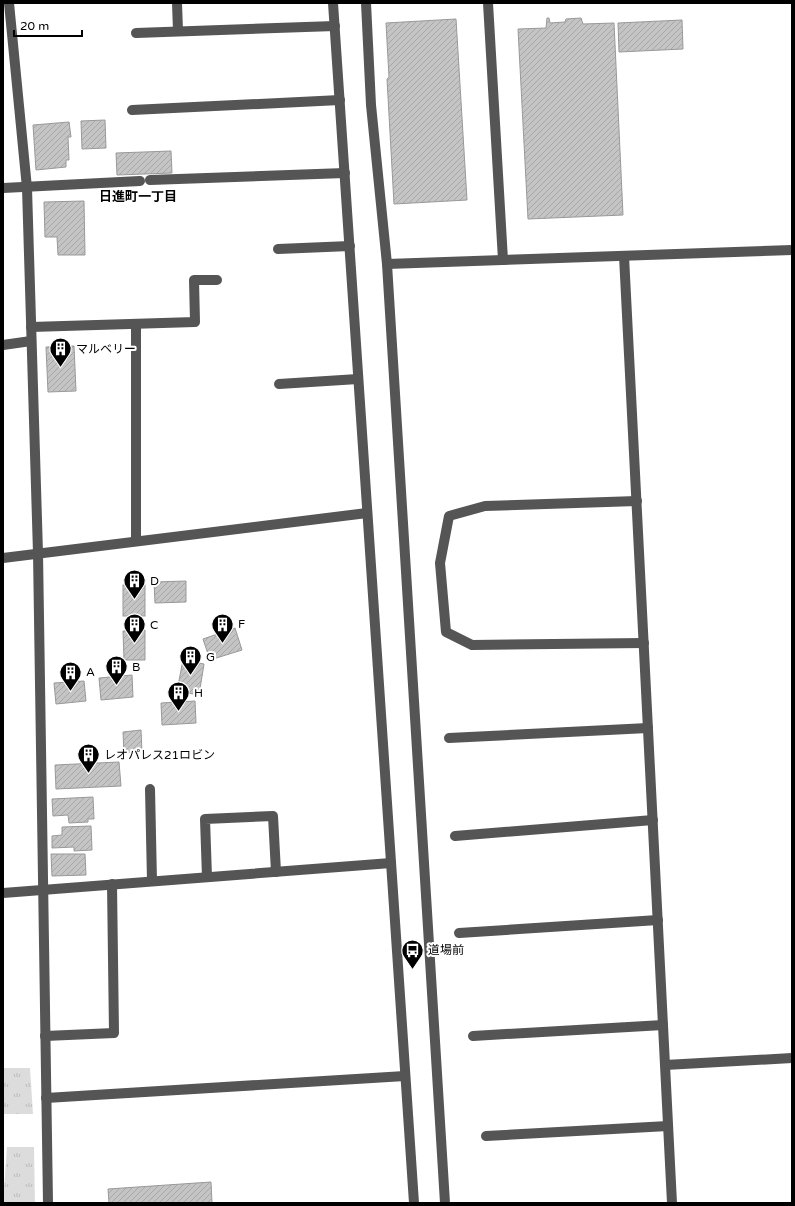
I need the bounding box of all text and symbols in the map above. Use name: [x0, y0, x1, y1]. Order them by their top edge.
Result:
scale bar: [14, 12, 82, 38]
text: 20 m: [20, 19, 49, 33]
district label: 日進町一丁目: [99, 189, 177, 205]
building icon: マルベリー: [48, 336, 74, 369]
place label: マルベリー: [76, 342, 136, 356]
building icon: D: [121, 568, 147, 601]
place label: D: [150, 574, 159, 588]
building icon: F: [209, 611, 235, 644]
building icon: C: [121, 612, 147, 645]
place label: F: [238, 617, 245, 631]
place label: C: [150, 618, 158, 632]
building icon: G: [178, 644, 204, 677]
place label: G: [206, 650, 215, 664]
building icon: B: [103, 654, 129, 687]
building icon: A: [57, 659, 83, 692]
place label: B: [132, 660, 140, 674]
place label: A: [86, 665, 95, 679]
building icon: H: [166, 680, 192, 713]
place label: H: [194, 686, 203, 700]
building icon: レオパレス21ロビン: [75, 742, 101, 775]
place label: レオパレス21ロビン: [104, 748, 215, 762]
bus stop icon: 道場前: [399, 937, 425, 970]
place label: 道場前: [428, 943, 464, 957]

